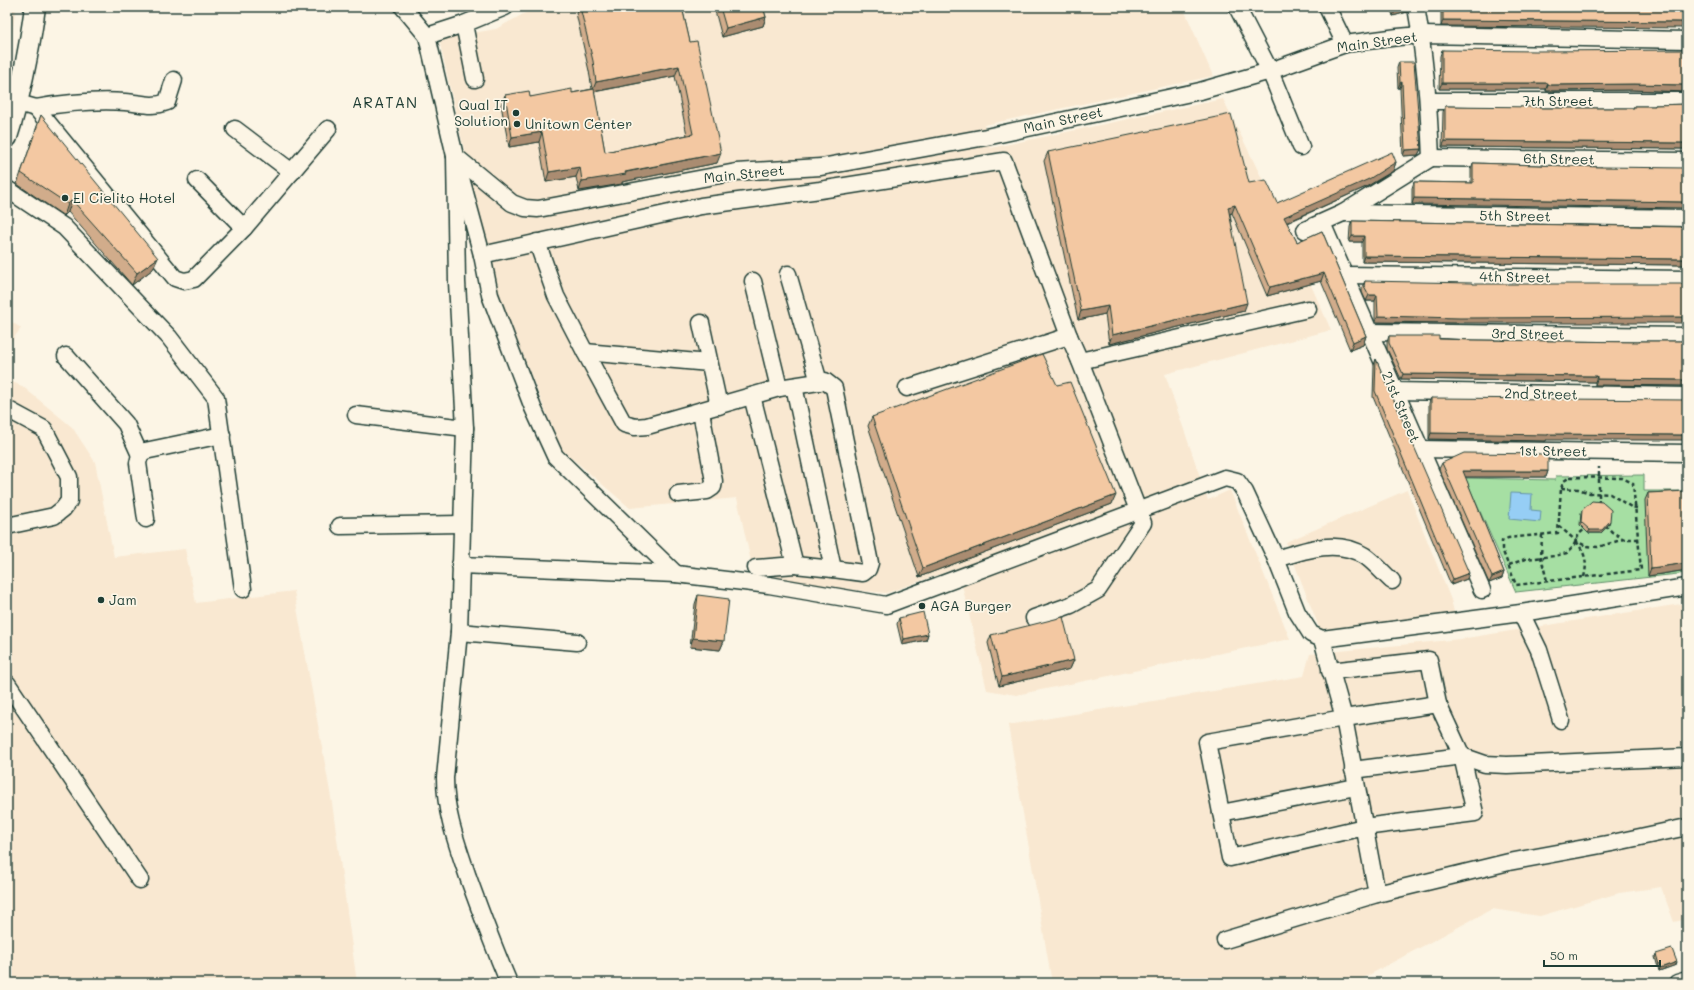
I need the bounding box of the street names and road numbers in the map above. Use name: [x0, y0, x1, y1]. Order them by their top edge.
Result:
street label: Main Street: [1336, 26, 1418, 57]
street label: 7th Street: [1523, 91, 1593, 110]
street label: Main Street: [1021, 102, 1104, 137]
street label: 6th Street: [1523, 148, 1595, 169]
street label: Main Street: [703, 160, 785, 187]
street label: 5th Street: [1479, 205, 1551, 226]
street label: 4th Street: [1479, 266, 1551, 287]
street label: 3rd Street: [1491, 323, 1565, 344]
street label: 21st Street: [1378, 368, 1425, 446]
street label: 2nd Street: [1504, 383, 1578, 404]
street label: 1st Street: [1519, 440, 1587, 461]

